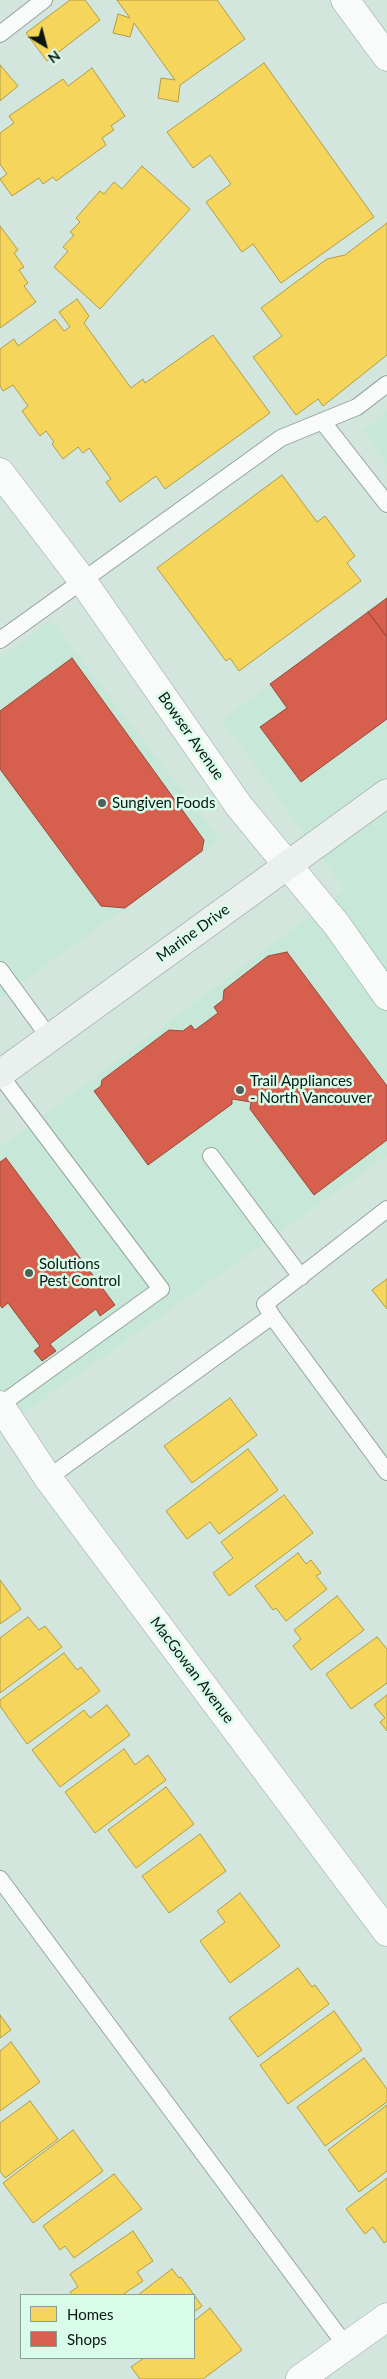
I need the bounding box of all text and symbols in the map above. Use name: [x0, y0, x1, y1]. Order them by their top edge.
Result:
north arrow: [20, 20, 70, 70]
text: N: [45, 47, 64, 67]
street label: Bowser Avenue: [154, 689, 228, 783]
place label: Sungiven Foods: [112, 794, 216, 812]
marker: Sungiven Foods: [96, 797, 108, 809]
street label: Marine Drive: [153, 900, 233, 966]
place label: Trail Appliances - North Vancouver: [250, 1072, 372, 1107]
marker: Trail Appliances - North Vancouver: [234, 1084, 246, 1096]
place label: Solutions Pest Control: [39, 1255, 120, 1290]
marker: Solutions Pest Control: [23, 1267, 35, 1279]
street label: MacGowan Avenue: [146, 1613, 238, 1727]
legend: [20, 2294, 195, 2359]
text: Homes: [67, 2305, 113, 2323]
text: Shops: [67, 2330, 107, 2348]

